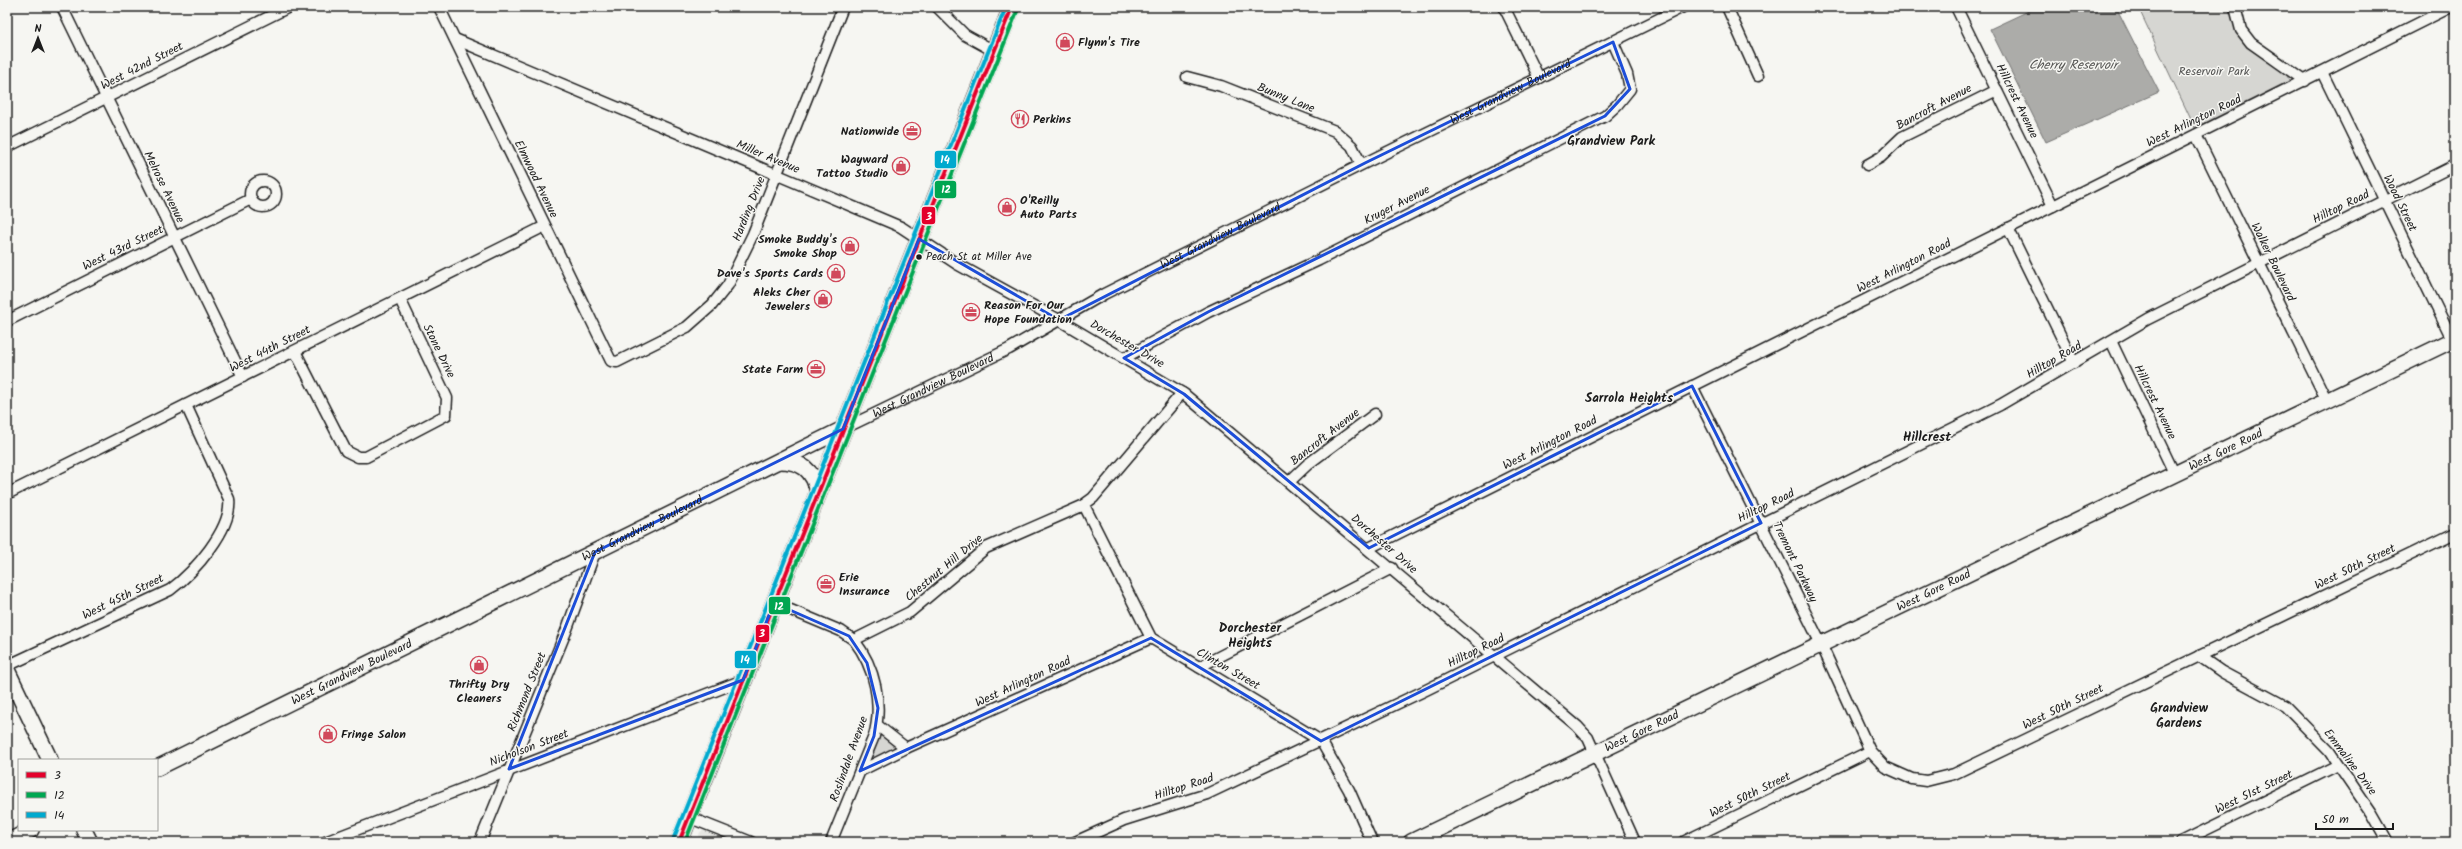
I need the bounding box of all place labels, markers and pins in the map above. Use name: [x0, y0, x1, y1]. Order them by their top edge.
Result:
shop icon: Flynn's Tire: [1055, 32, 1075, 52]
place label: Flynn's Tire: [1078, 33, 1140, 52]
restaurant icon: Perkins: [1010, 109, 1030, 129]
place label: Perkins: [1033, 110, 1071, 129]
office icon: Nationwide: [902, 121, 922, 141]
place label: Nationwide: [841, 122, 899, 141]
place label: Wayward Tattoo Studio: [816, 150, 889, 183]
shop icon: Wayward Tattoo Studio: [891, 156, 911, 176]
place label: O'Reilly Auto Parts: [1020, 191, 1077, 224]
shop icon: O'Reilly Auto Parts: [997, 197, 1017, 217]
place label: Smoke Buddy's Smoke Shop: [758, 230, 838, 263]
shop icon: Smoke Buddy's Smoke Shop: [840, 236, 860, 256]
place label: Peach St at Miller Ave: [926, 248, 1032, 266]
marker: Peach St at Miller Ave: [914, 252, 924, 262]
shop icon: Dave's Sports Cards: [826, 263, 846, 283]
place label: Dave's Sports Cards: [717, 264, 823, 283]
place label: Aleks Cher Jewelers: [753, 283, 811, 316]
shop icon: Aleks Cher Jewelers: [813, 289, 833, 309]
place label: Reason For Our Hope Foundation: [984, 296, 1072, 329]
office icon: Reason For Our Hope Foundation: [961, 302, 981, 322]
office icon: State Farm: [806, 359, 826, 379]
place label: State Farm: [742, 360, 803, 379]
place label: Erie Insurance: [839, 568, 890, 601]
office icon: Erie Insurance: [816, 574, 836, 594]
shop icon: Thrifty Dry Cleaners: [469, 655, 489, 675]
place label: Thrifty Dry Cleaners: [449, 675, 510, 708]
shop icon: Fringe Salon: [318, 724, 338, 744]
place label: Fringe Salon: [341, 725, 406, 744]

